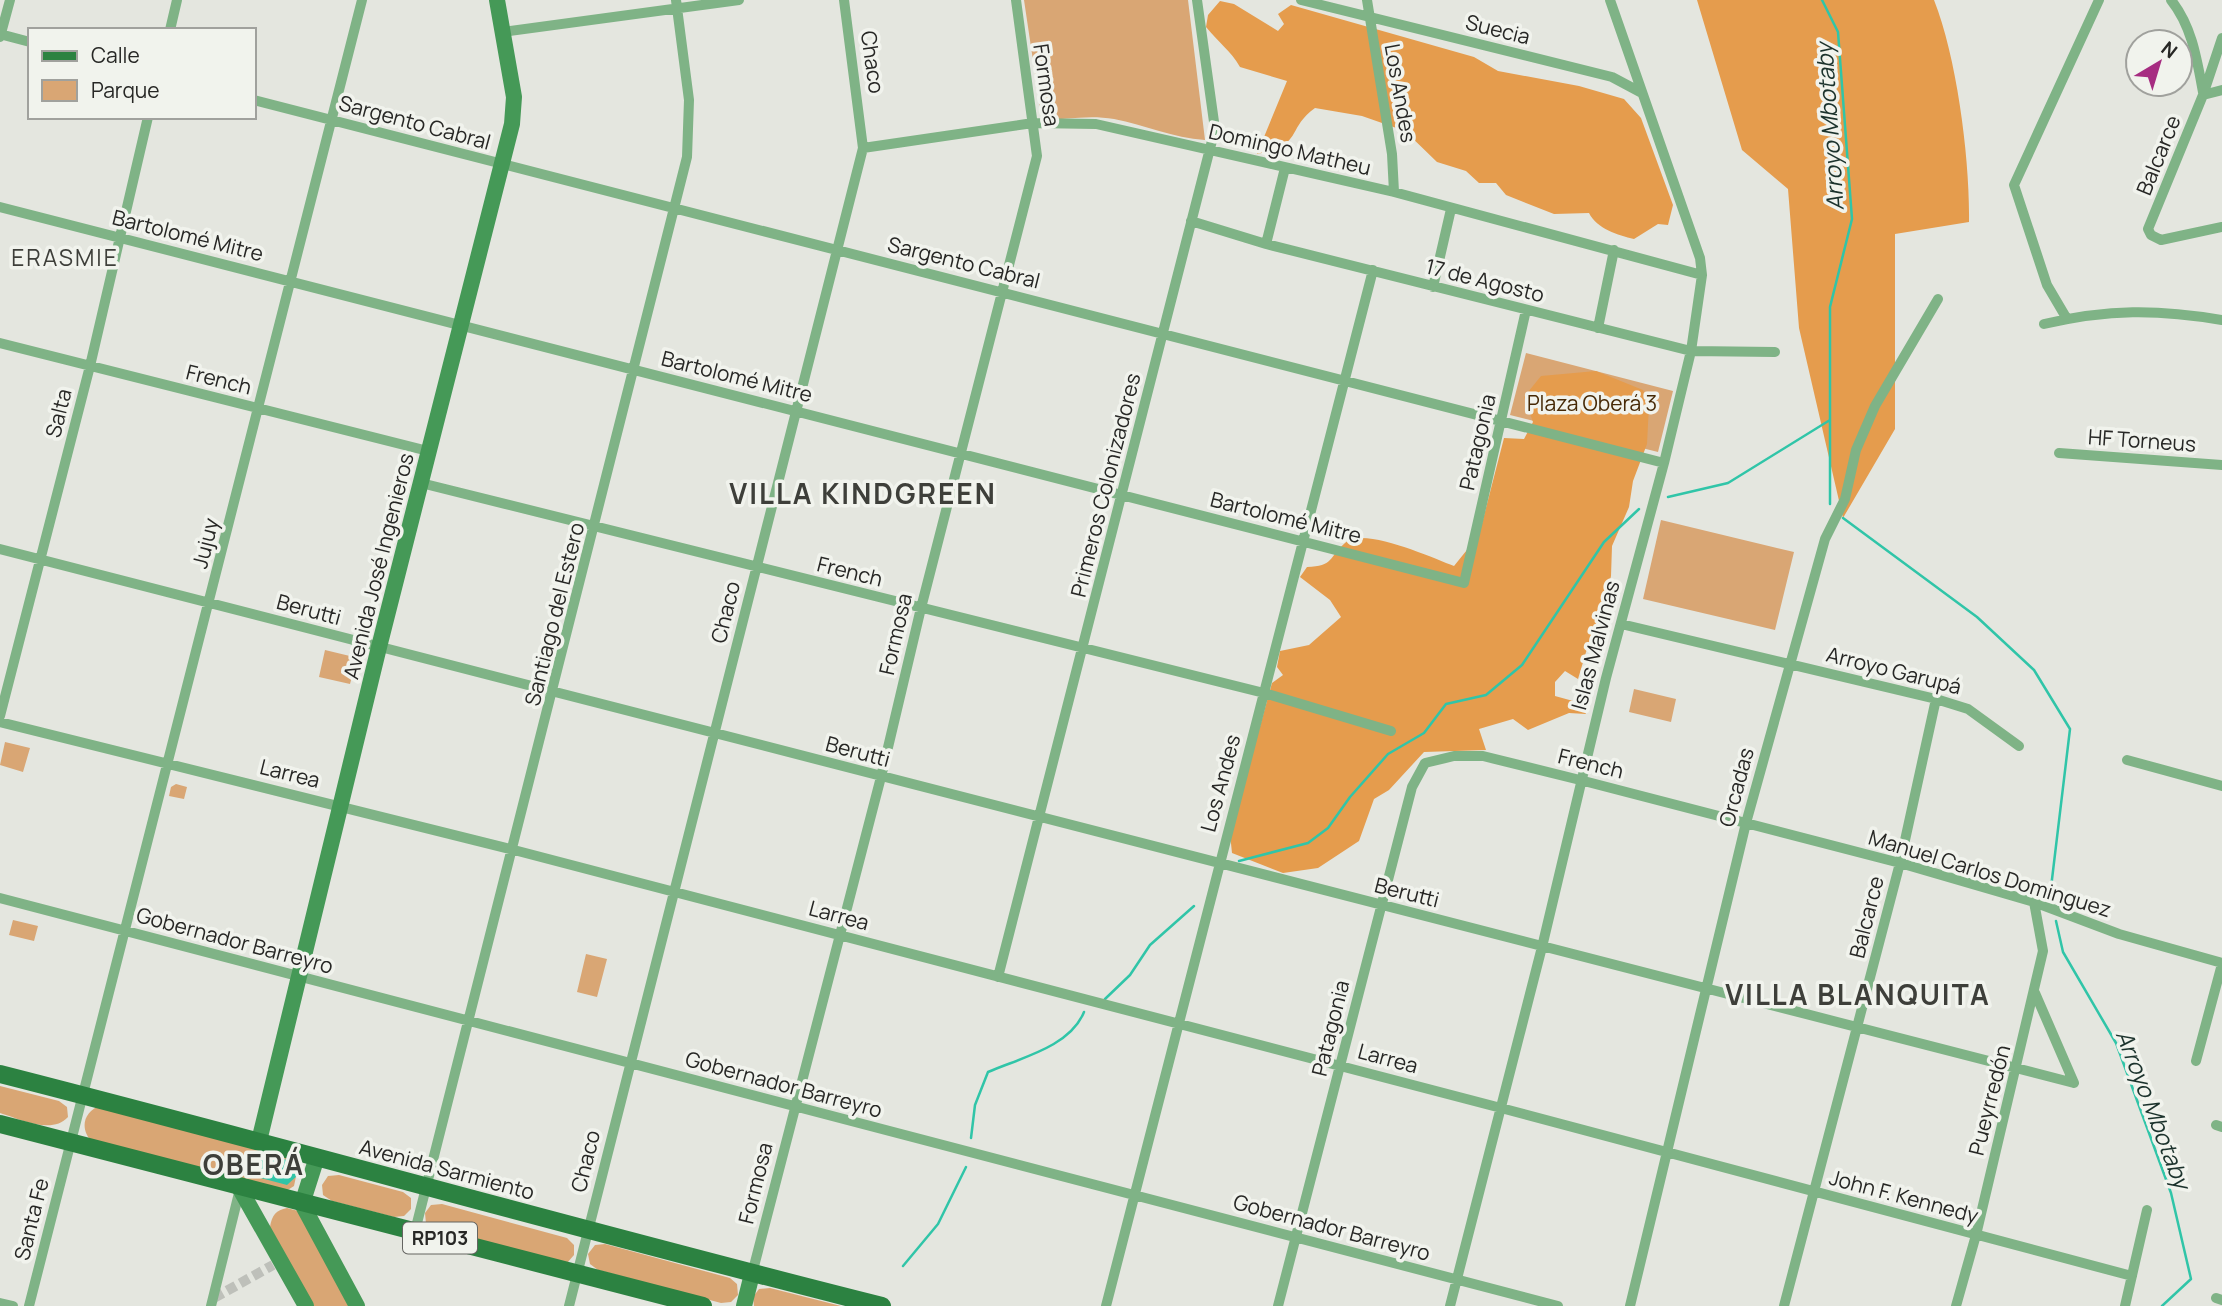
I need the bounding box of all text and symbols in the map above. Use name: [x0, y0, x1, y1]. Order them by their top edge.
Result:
street label: Suecia: [1463, 7, 1533, 51]
legend: [28, 28, 256, 119]
north arrow: [2124, 28, 2194, 98]
street label: Chaco: [855, 29, 891, 95]
text: N: [2156, 35, 2183, 64]
water label: Arroyo Mbotaby: [1807, 39, 1851, 212]
text: Calle: [91, 41, 140, 69]
street label: Los Andes: [1379, 41, 1423, 145]
street label: Formosa: [1027, 42, 1067, 128]
text: Parque: [91, 76, 160, 104]
street label: Sargento Cabral: [336, 88, 494, 156]
street label: Balcarce: [2129, 111, 2187, 199]
street label: Domingo Matheu: [1206, 117, 1374, 181]
street label: Bartolomé Mitre: [110, 203, 266, 267]
street label: Sargento Cabral: [885, 230, 1043, 294]
district label: ERASMIE: [11, 241, 119, 273]
street label: 17 de Agosto: [1423, 252, 1547, 308]
street label: Bartolomé Mitre: [659, 344, 815, 408]
street label: French: [183, 357, 255, 401]
street label: Primeros Colonizadores: [1064, 370, 1146, 600]
street label: Salta: [38, 386, 78, 440]
park label: Plaza Oberá 3: [1527, 389, 1657, 417]
street label: Patagonia: [1452, 391, 1502, 493]
street label: HF Torneus: [2087, 422, 2197, 458]
street label: Avenida José Ingenieros: [336, 450, 420, 682]
district label: VILLA KINDGREEN: [729, 474, 997, 512]
street label: Bartolomé Mitre: [1208, 485, 1364, 549]
street label: Jujuy: [185, 515, 225, 571]
street label: Santiago del Estero: [518, 519, 590, 709]
street label: French: [814, 549, 886, 593]
street label: Islas Malvinas: [1564, 577, 1626, 713]
street label: Chaco: [704, 578, 746, 646]
street label: Berutti: [274, 587, 344, 631]
street label: Formosa: [872, 590, 918, 678]
street label: Arroyo Garupá: [1824, 640, 1964, 700]
street label: Berutti: [823, 729, 893, 773]
street label: Los Andes: [1194, 731, 1246, 835]
street label: French: [1555, 741, 1627, 785]
street label: Orcadas: [1712, 744, 1760, 830]
street label: Larrea: [257, 752, 323, 794]
street label: Manuel Carlos Dominguez: [1865, 823, 2115, 923]
street label: Berutti: [1372, 870, 1442, 914]
street label: Balcarce: [1842, 873, 1890, 961]
street label: Larrea: [806, 894, 872, 936]
street label: Gobernador Barreyro: [133, 900, 337, 980]
district label: VILLA BLANQUITA: [1725, 975, 1991, 1013]
street label: Patagonia: [1305, 977, 1355, 1079]
water label: Arroyo Mbotaby: [2109, 1025, 2200, 1196]
street label: Larrea: [1355, 1037, 1421, 1079]
street label: Pueyrredón: [1962, 1042, 2016, 1158]
street label: Gobernador Barreyro: [682, 1044, 886, 1124]
street label: Chaco: [564, 1127, 606, 1195]
street label: Avenida Sarmiento: [356, 1132, 538, 1206]
street label: Formosa: [731, 1139, 779, 1227]
district label: OBERÁ: [203, 1145, 305, 1183]
street label: John F. Kennedy: [1826, 1163, 1982, 1229]
street label: Santa Fe: [7, 1175, 55, 1263]
street label: Gobernador Barreyro: [1230, 1187, 1434, 1267]
road number: RP103: [403, 1222, 477, 1254]

